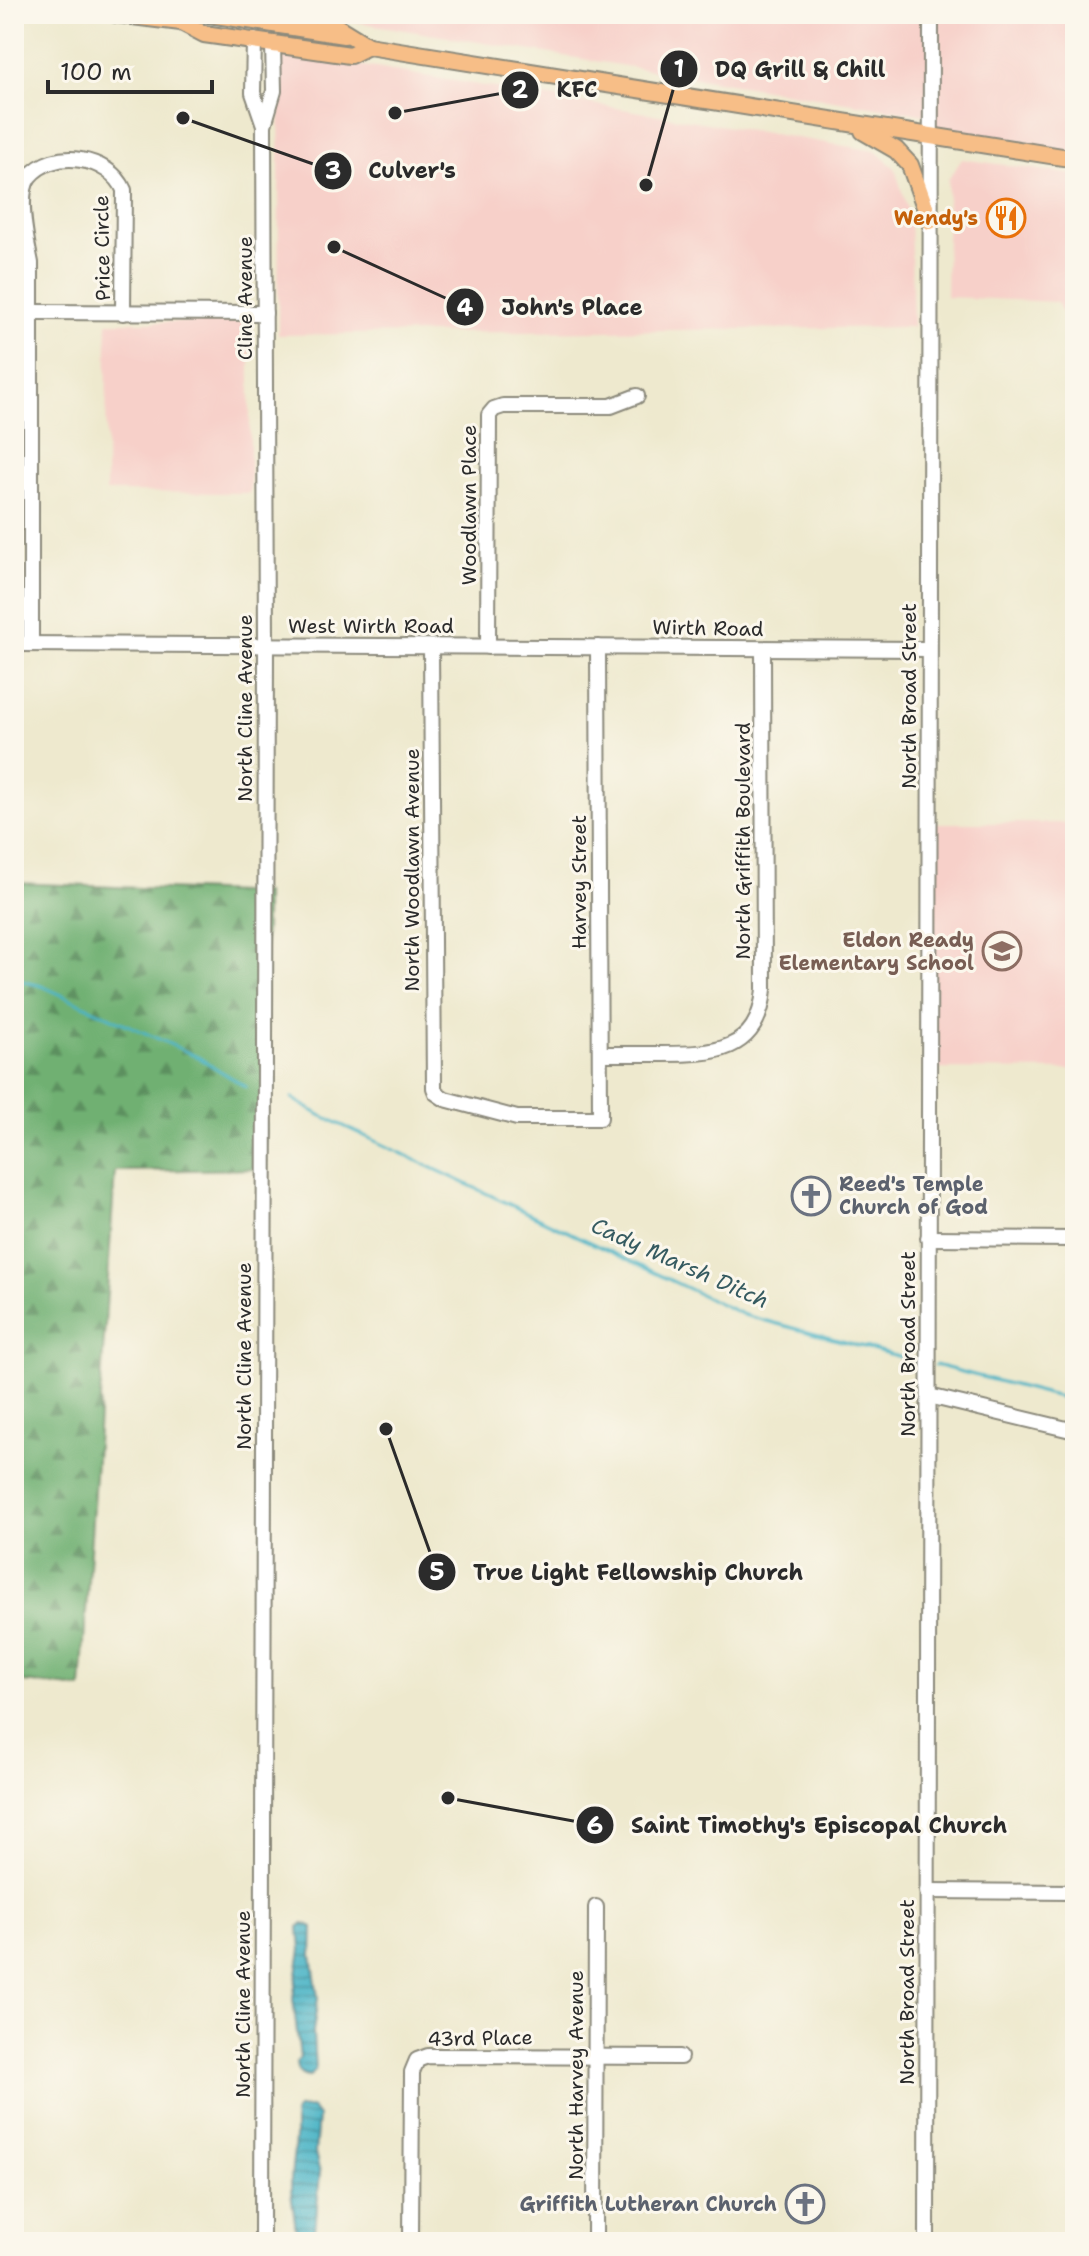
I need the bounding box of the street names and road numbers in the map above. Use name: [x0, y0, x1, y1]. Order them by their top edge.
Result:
street label: Price Circle: [88, 195, 116, 301]
street label: Cline Avenue: [232, 236, 258, 360]
street label: Woodlawn Place: [456, 425, 482, 585]
street label: North Broad Street: [896, 603, 922, 789]
street label: West Wirth Road: [288, 613, 454, 639]
street label: North Cline Avenue: [232, 614, 258, 802]
street label: Wirth Road: [652, 614, 764, 642]
street label: North Griffith Boulevard: [730, 722, 756, 960]
street label: North Woodlawn Avenue: [399, 748, 425, 992]
street label: Harvey Street: [566, 815, 592, 949]
street label: North Broad Street: [895, 1251, 921, 1437]
street label: North Cline Avenue: [231, 1262, 257, 1450]
street label: North Broad Street: [894, 1899, 920, 2085]
street label: North Cline Avenue: [230, 1910, 256, 2098]
street label: North Harvey Avenue: [563, 1970, 589, 2180]
street label: 43rd Place: [427, 2024, 533, 2052]

